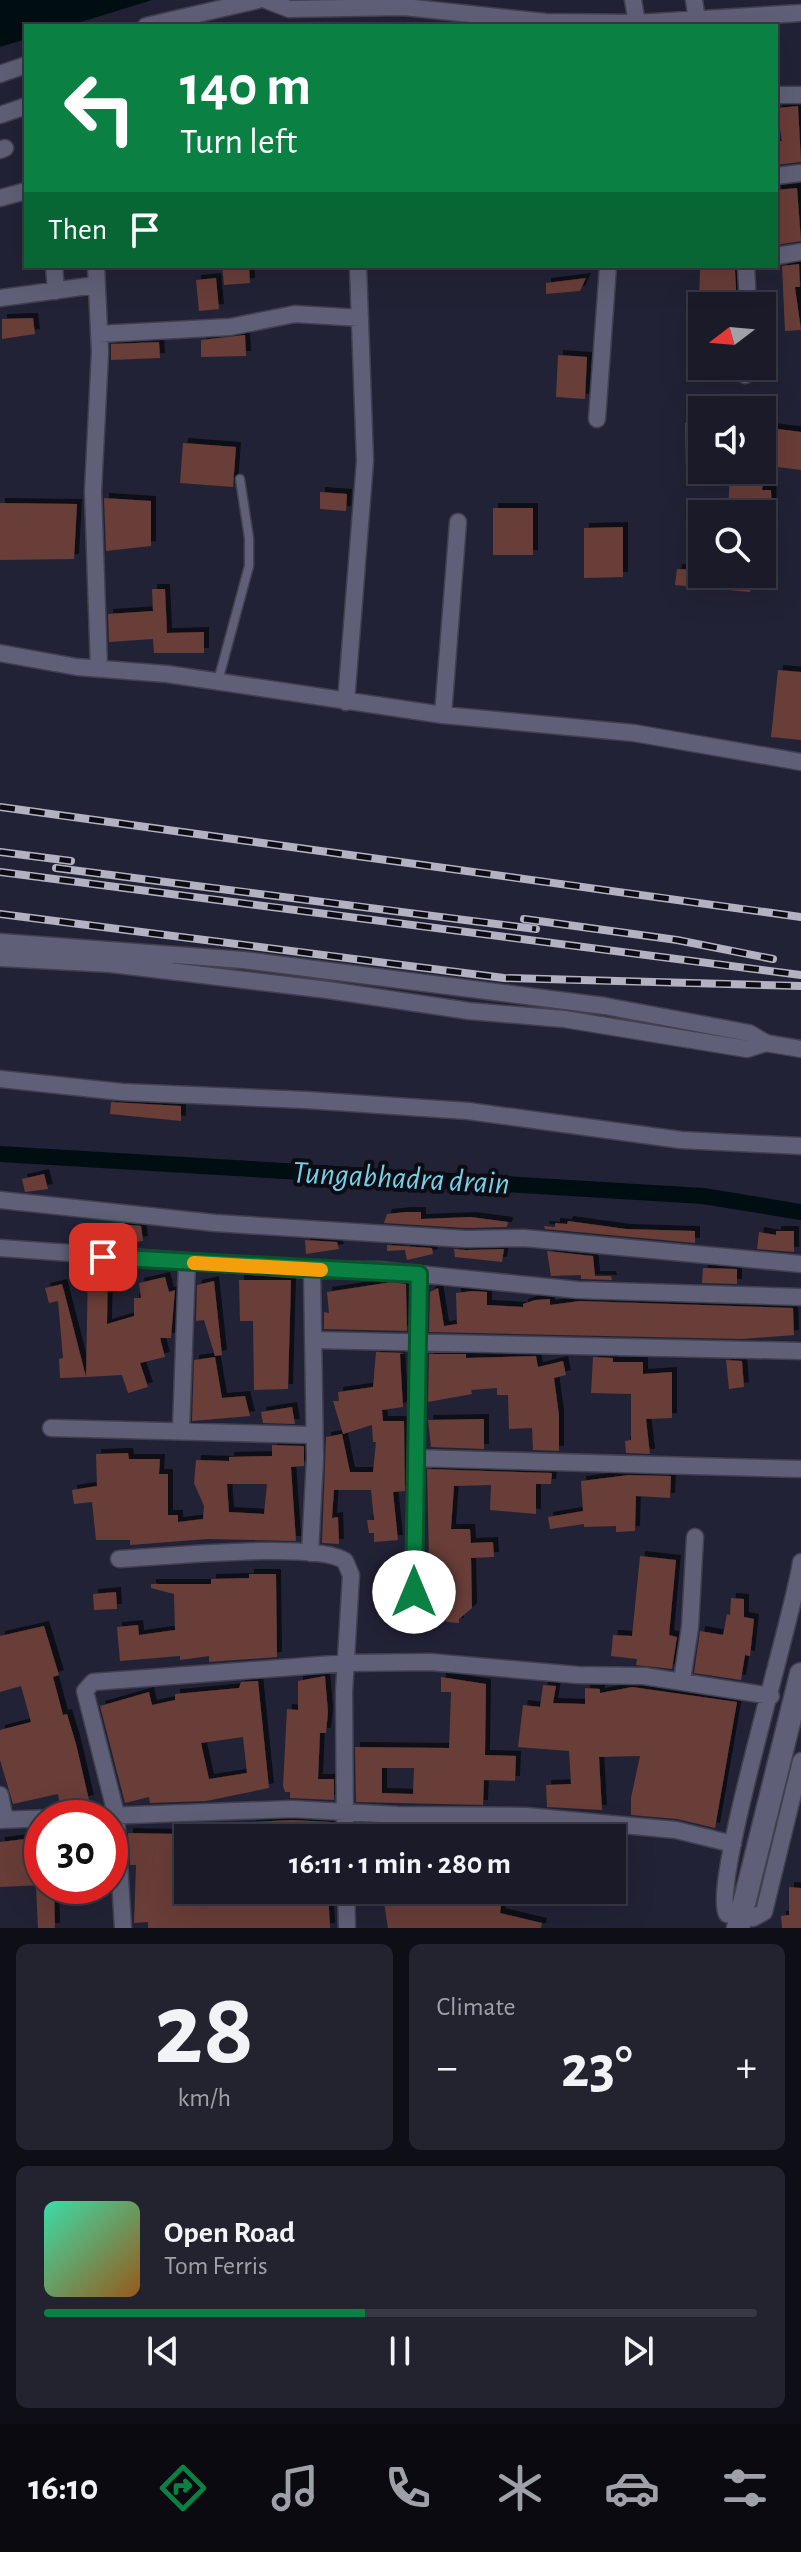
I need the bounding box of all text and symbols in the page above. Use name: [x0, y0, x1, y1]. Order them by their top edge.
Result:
icon: left: [48, 56, 152, 160]
text: 140 m: [180, 59, 311, 115]
text: Turn left: [180, 124, 297, 160]
icon: arrive: [123, 208, 167, 252]
text: Then: [48, 215, 107, 245]
north arrow: [688, 292, 776, 380]
map controls: [688, 292, 776, 588]
button: sound: [688, 396, 776, 484]
button: search: [688, 500, 776, 588]
water label: Tungabhadra drain: [291, 1156, 511, 1200]
pin: [69, 1223, 137, 1291]
icon: arrive: [81, 1235, 125, 1279]
position arrow: [372, 1550, 456, 1634]
speed limit sign: 30: [24, 1800, 128, 1904]
text: 16:11 · 1 min · 280 m: [289, 1849, 511, 1879]
text: 28: [154, 1979, 254, 2083]
text: Climate: [437, 1994, 515, 2020]
text: 23°: [561, 2038, 633, 2098]
text: −: [437, 2046, 458, 2090]
text: +: [736, 2046, 757, 2090]
text: km/h: [177, 2085, 231, 2111]
text: Open Road: [164, 2218, 295, 2248]
text: Tom Ferris: [164, 2253, 268, 2279]
icon: previous: [141, 2329, 185, 2373]
icon: pause: [378, 2329, 422, 2373]
icon: next: [616, 2329, 660, 2373]
icon: directions: [155, 2460, 211, 2516]
icon: music: [267, 2460, 323, 2516]
icon: phone: [380, 2460, 436, 2516]
icon: climate: [492, 2460, 548, 2516]
icon: car: [604, 2460, 660, 2516]
icon: filters: [717, 2460, 773, 2516]
text: 16:10: [28, 2470, 99, 2506]

